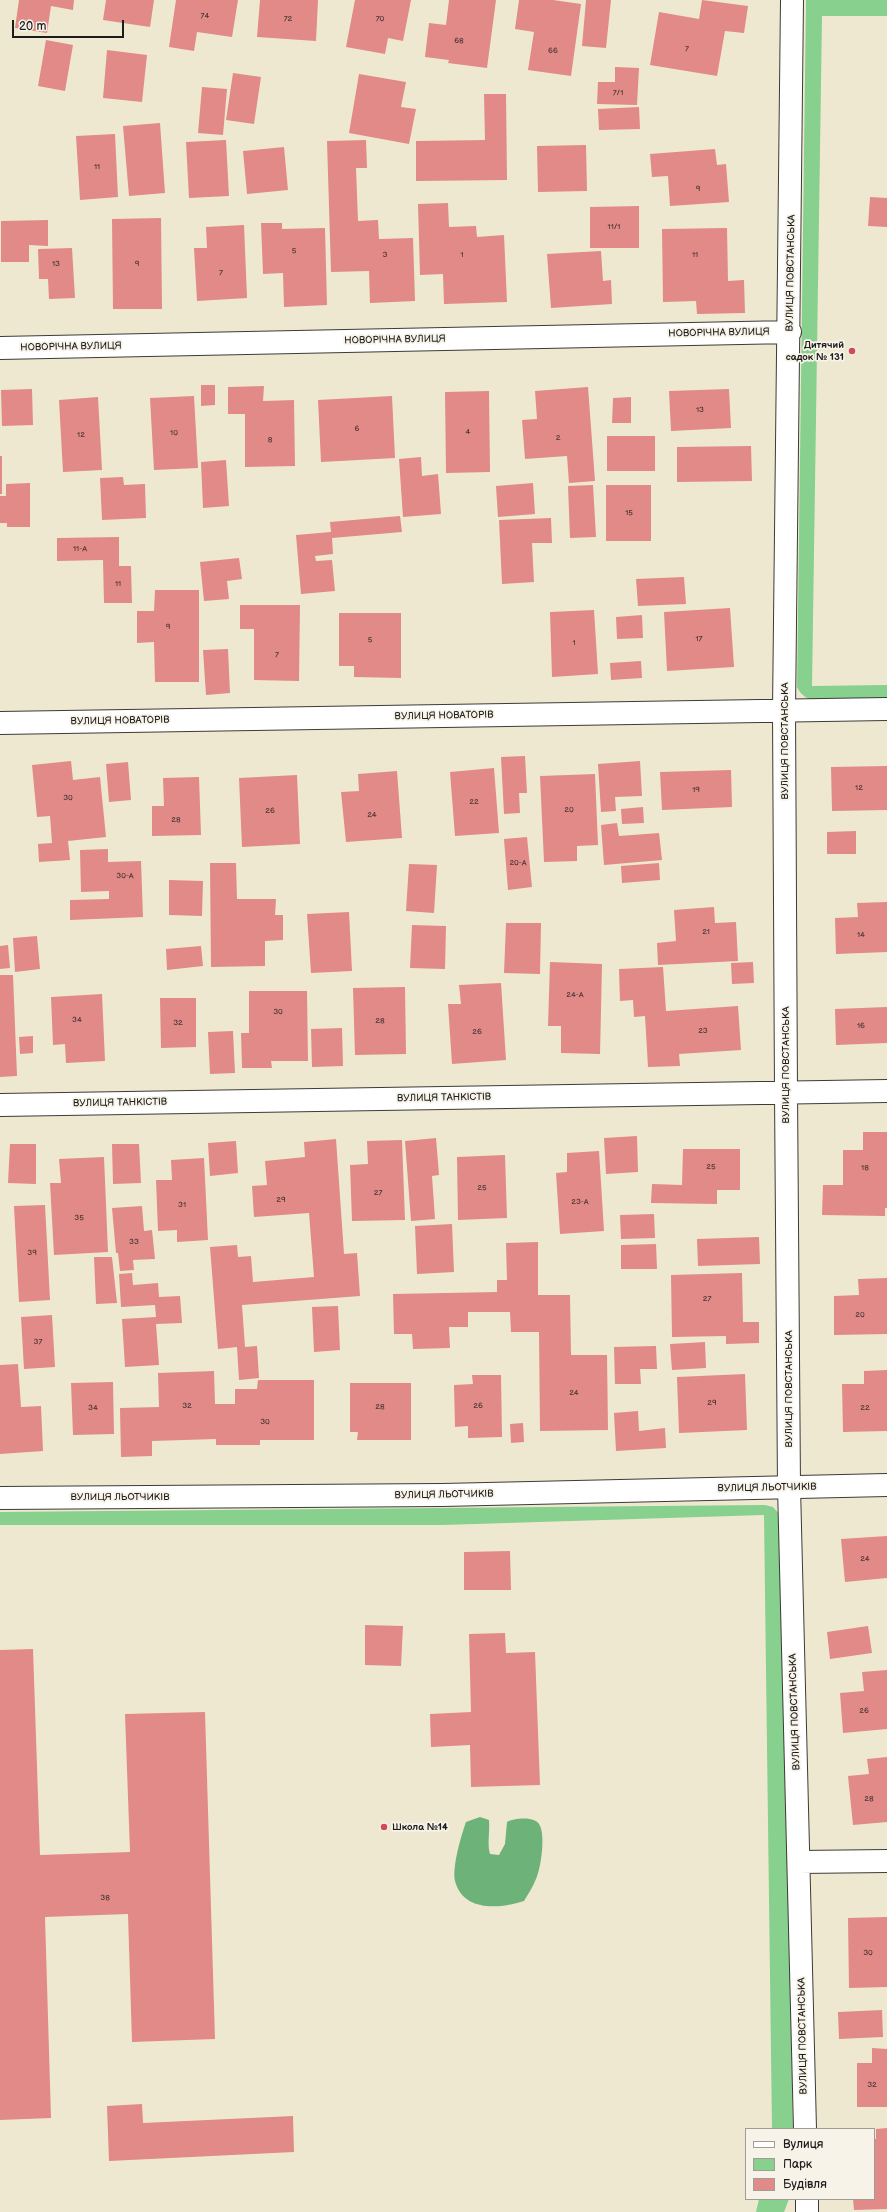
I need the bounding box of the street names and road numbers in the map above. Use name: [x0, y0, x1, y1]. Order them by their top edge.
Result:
street label: ВУЛИЦЯ ПОВСТАНСЬКА: [784, 214, 798, 332]
street label: НОВОРІЧНА ВУЛИЦЯ: [668, 326, 770, 340]
street label: НОВОРІЧНА ВУЛИЦЯ: [344, 333, 446, 347]
street label: НОВОРІЧНА ВУЛИЦЯ: [20, 340, 122, 354]
street label: ВУЛИЦЯ ПОВСТАНСЬКА: [779, 683, 791, 799]
street label: ВУЛИЦЯ НОВАТОРІВ: [394, 709, 494, 723]
street label: ВУЛИЦЯ НОВАТОРІВ: [70, 714, 170, 728]
street label: ВУЛИЦЯ ПОВСТАНСЬКА: [780, 1007, 792, 1123]
street label: ВУЛИЦЯ ТАНКІСТІВ: [397, 1091, 491, 1105]
street label: ВУЛИЦЯ ТАНКІСТІВ: [73, 1096, 167, 1110]
street label: ВУЛИЦЯ ПОВСТАНСЬКА: [783, 1331, 795, 1447]
street label: ВУЛИЦЯ ЛЬОТЧИКІВ: [717, 1481, 817, 1495]
street label: ВУЛИЦЯ ЛЬОТЧИКІВ: [394, 1488, 494, 1502]
street label: ВУЛИЦЯ ЛЬОТЧИКІВ: [71, 1491, 169, 1503]
street label: ВУЛИЦЯ ПОВСТАНСЬКА: [787, 1653, 803, 1771]
street label: ВУЛИЦЯ ПОВСТАНСЬКА: [796, 1977, 810, 2095]

